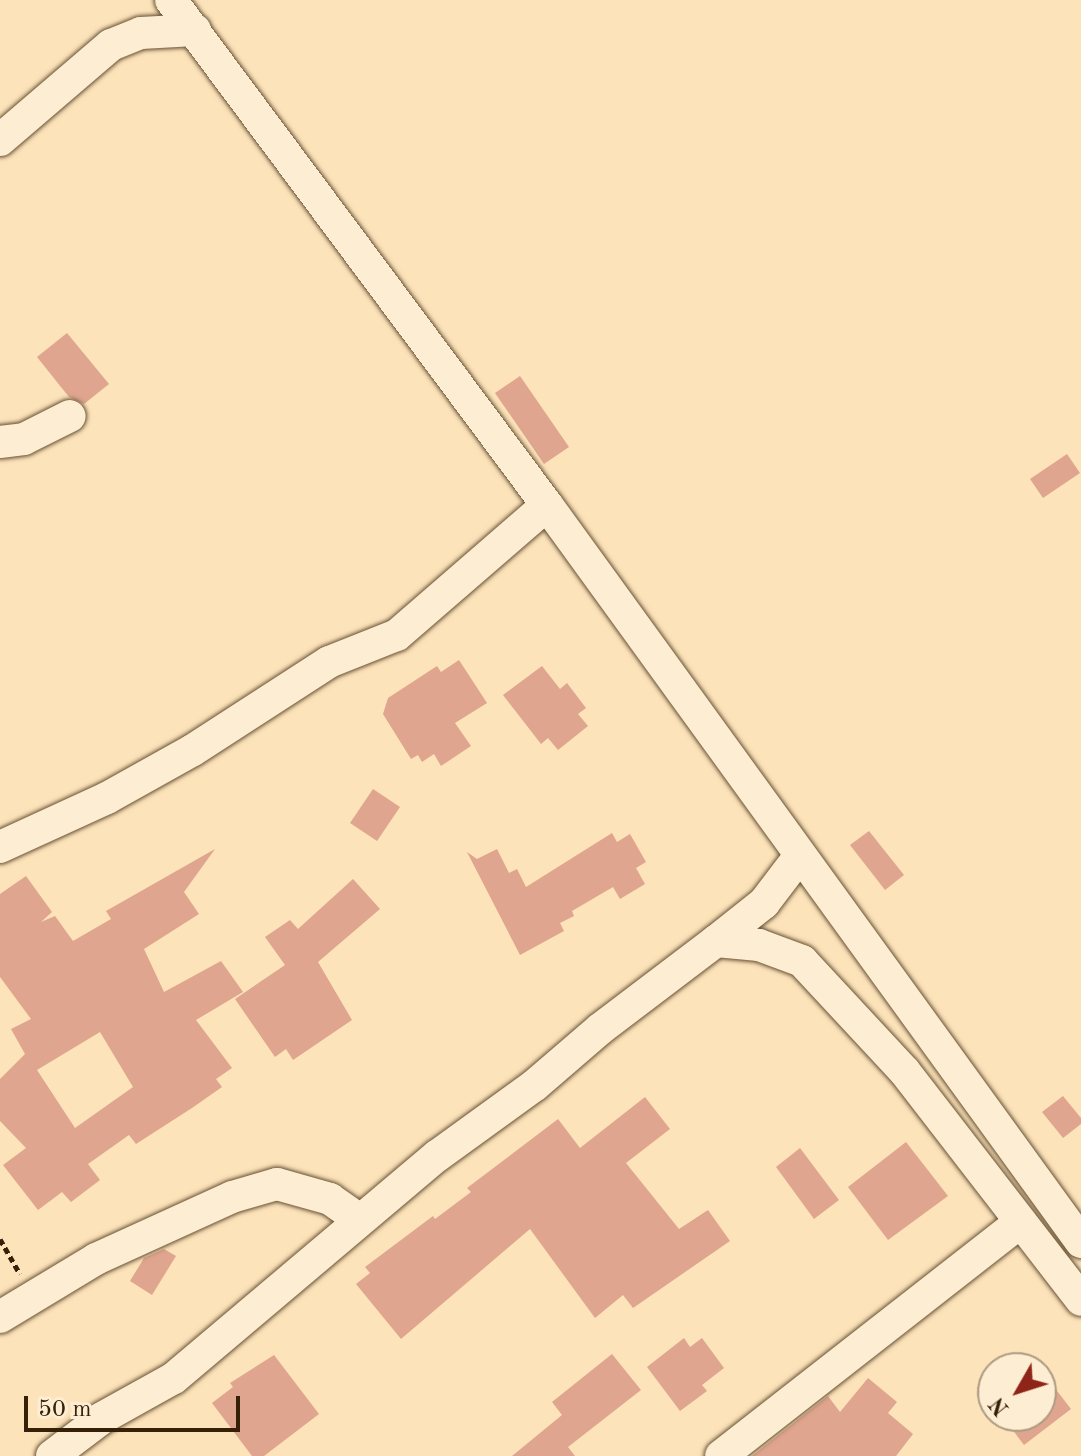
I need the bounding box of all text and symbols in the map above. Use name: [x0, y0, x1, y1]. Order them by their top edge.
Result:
north arrow: [977, 1352, 1057, 1432]
scale bar: [28, 1380, 244, 1430]
text: N: [986, 1392, 1014, 1419]
text: 50 m: [38, 1398, 92, 1422]

